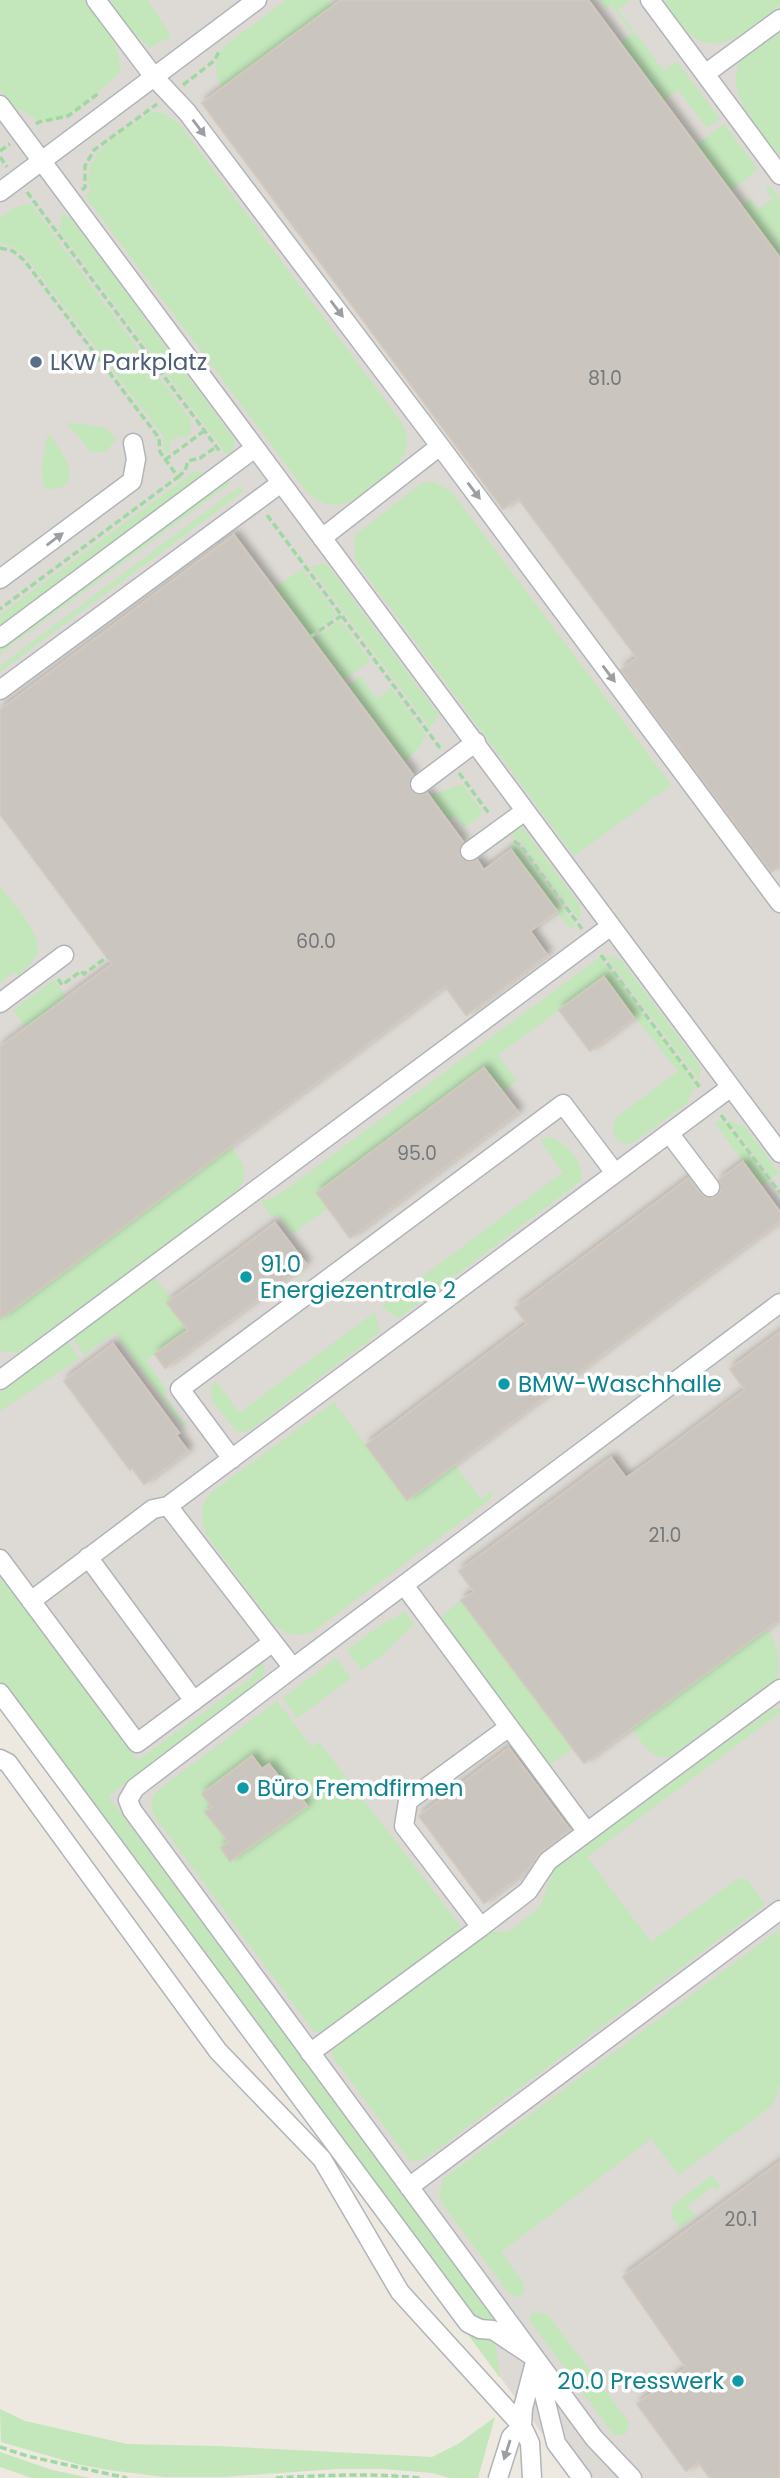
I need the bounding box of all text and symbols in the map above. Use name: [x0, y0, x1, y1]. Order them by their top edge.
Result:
one-way arrow: [192, 119, 206, 137]
one-way arrow: [329, 300, 344, 318]
place label: LKW Parkplatz: [50, 346, 207, 378]
marker: LKW Parkplatz: [28, 354, 44, 370]
house number: 81.0: [588, 365, 622, 392]
one-way arrow: [466, 482, 480, 500]
one-way arrow: [45, 531, 63, 546]
one-way arrow: [602, 664, 617, 682]
house number: 60.0: [296, 928, 336, 955]
house number: 95.0: [397, 1140, 437, 1167]
place label: 91.0 Energiezentrale 2: [260, 1248, 456, 1306]
marker: 91.0 Energiezentrale 2: [238, 1269, 254, 1285]
place label: BMW-Waschhalle: [518, 1368, 722, 1400]
marker: BMW-Waschhalle: [496, 1376, 512, 1392]
house number: 21.0: [649, 1522, 681, 1549]
place label: Büro Fremdfirmen: [257, 1772, 463, 1804]
marker: Büro Fremdfirmen: [235, 1780, 251, 1796]
house number: 20.1: [725, 2206, 757, 2233]
place label: 20.0 Presswerk: [557, 2365, 724, 2397]
marker: 20.0 Presswerk: [730, 2373, 746, 2389]
one-way arrow: [501, 2440, 511, 2461]

